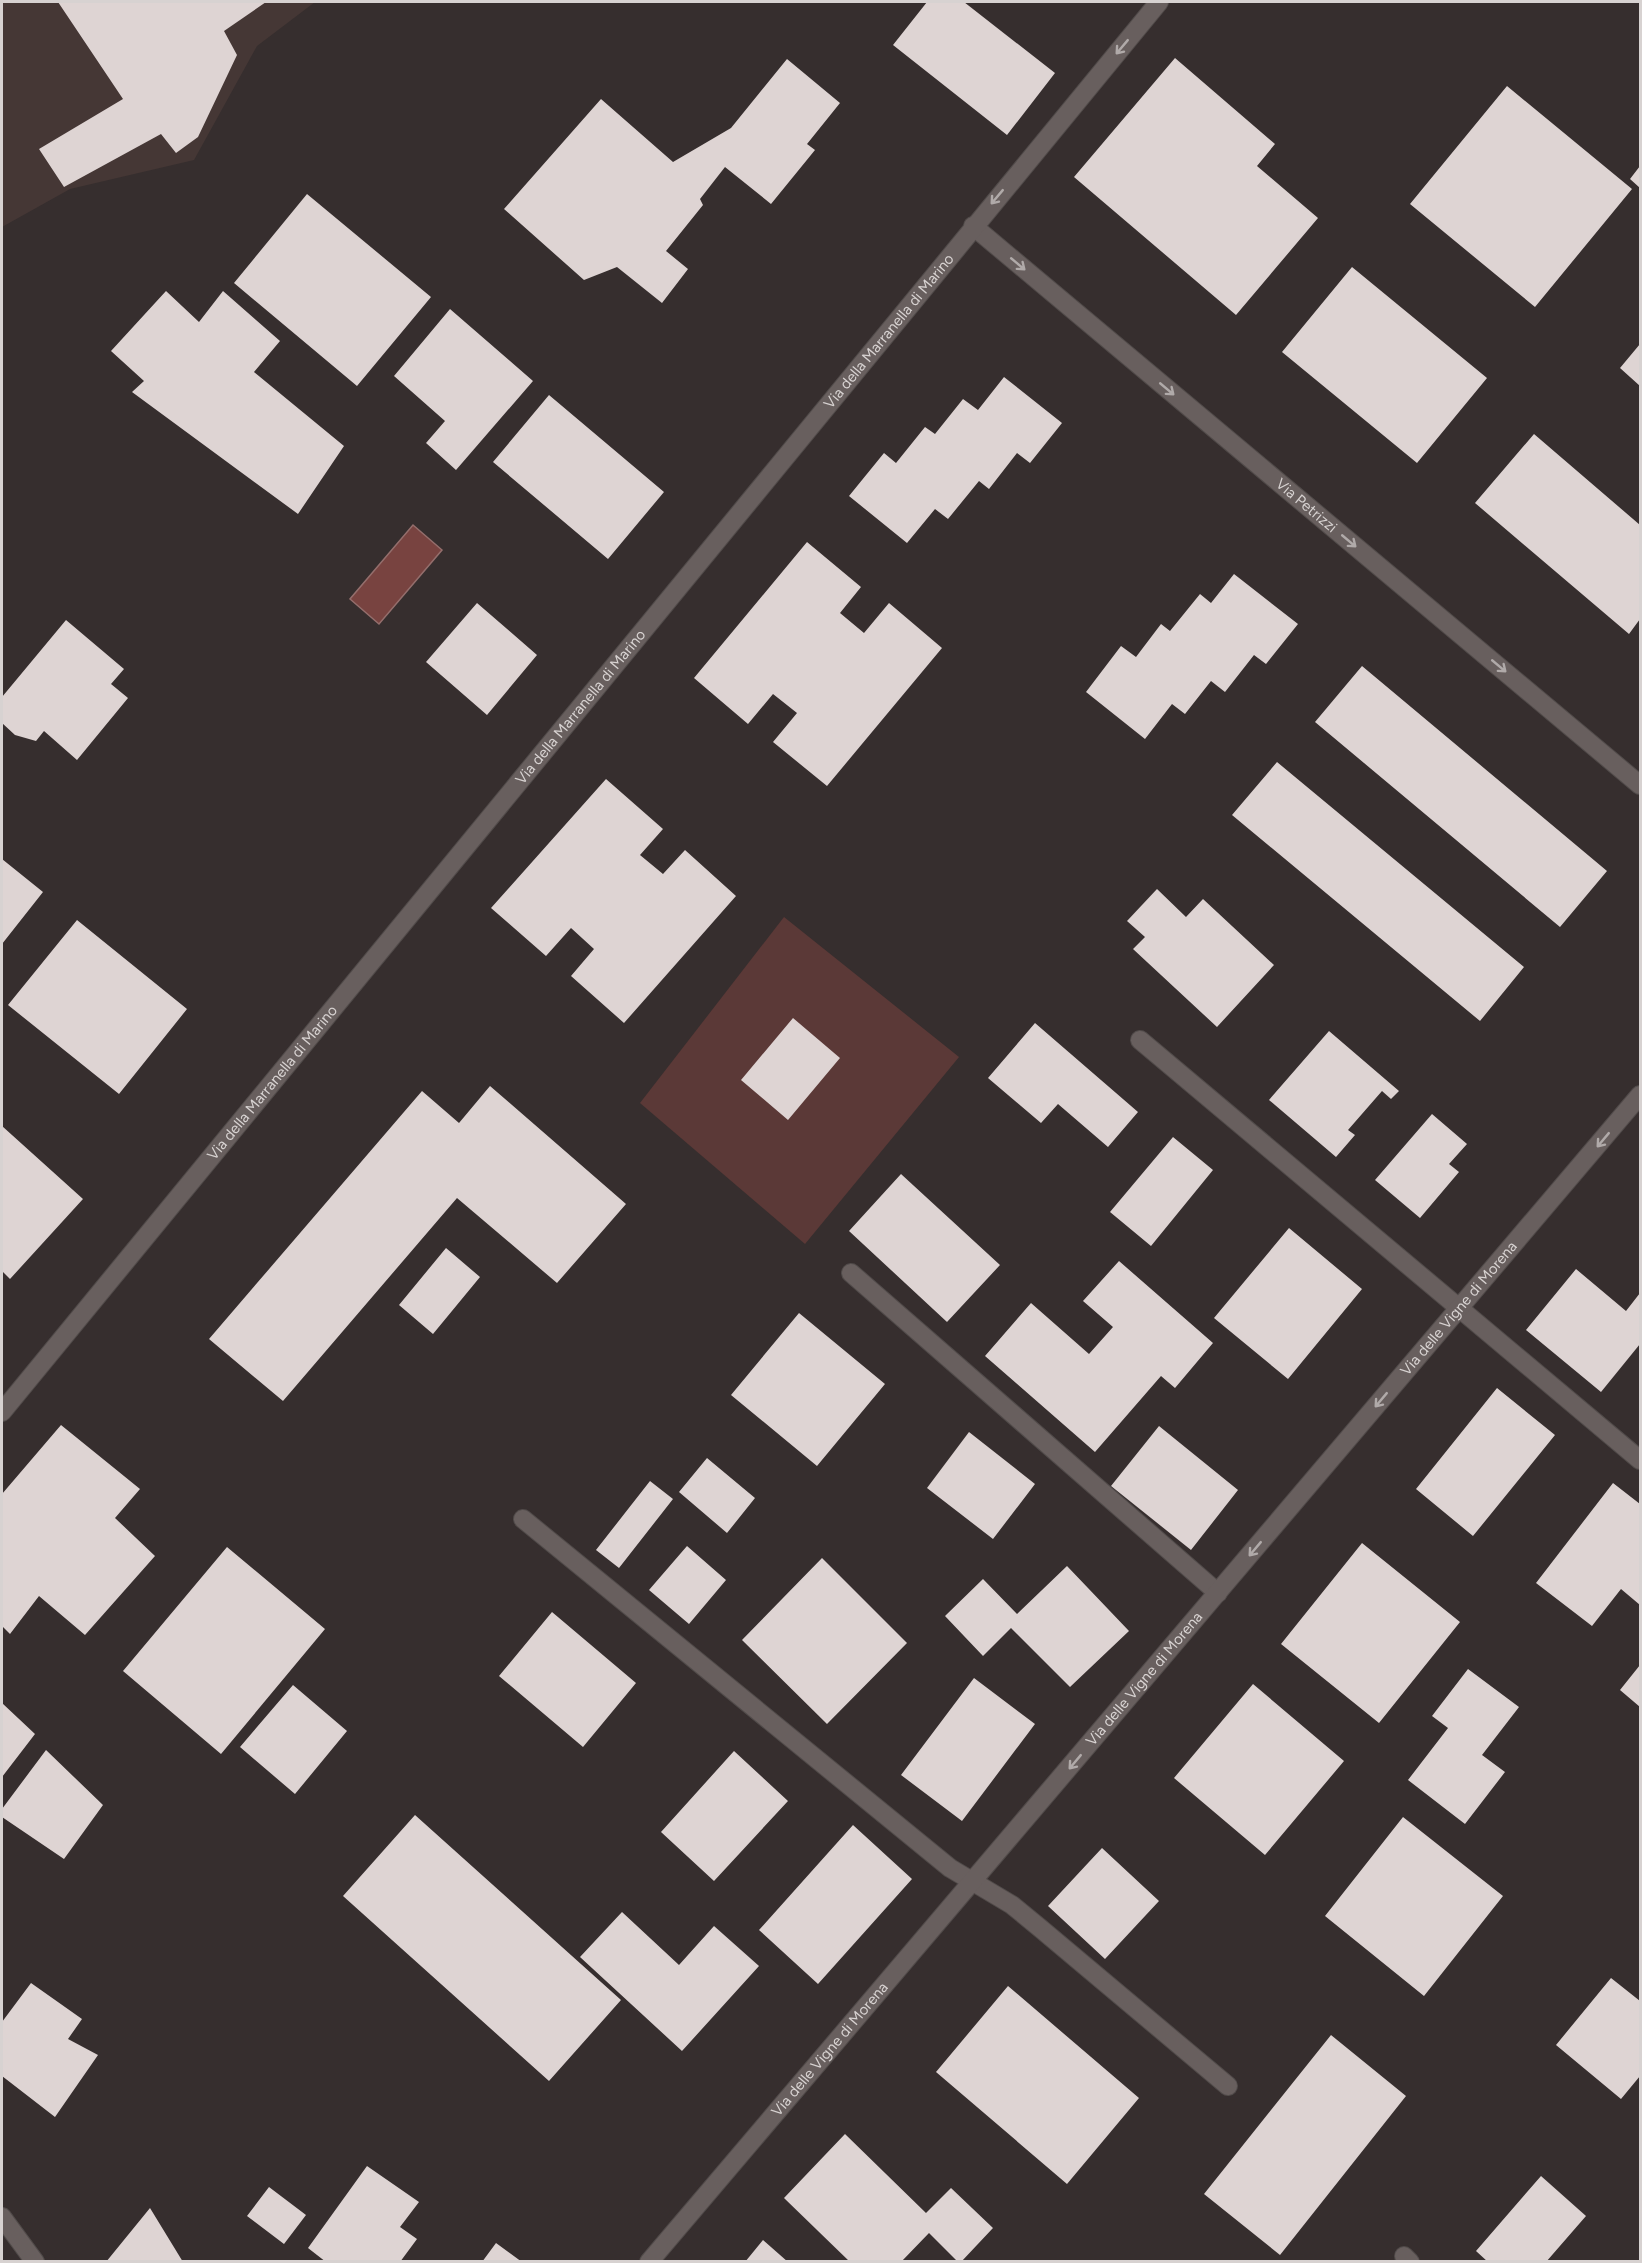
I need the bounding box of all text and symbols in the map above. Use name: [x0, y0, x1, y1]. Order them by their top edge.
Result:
one-way arrow: [1115, 38, 1128, 54]
one-way arrow: [991, 189, 1004, 205]
street label: Via della Marranella di Marino: [820, 250, 958, 412]
one-way arrow: [1010, 257, 1025, 271]
one-way arrow: [1159, 382, 1174, 396]
street label: Via Petrizzi: [1272, 475, 1341, 536]
one-way arrow: [1341, 534, 1356, 548]
street label: Via della Marranella di Marino: [512, 626, 650, 788]
one-way arrow: [1491, 660, 1507, 673]
street label: Via della Marranella di Marino: [203, 1001, 341, 1164]
one-way arrow: [1596, 1132, 1609, 1148]
street label: Via delle Vigne di Morena: [1397, 1238, 1521, 1379]
one-way arrow: [1375, 1392, 1388, 1408]
one-way arrow: [1248, 1541, 1262, 1556]
street label: Via delle Vigne di Morena: [1082, 1608, 1206, 1750]
one-way arrow: [1068, 1754, 1082, 1769]
street label: Via delle Vigne di Morena: [768, 1979, 892, 2120]

